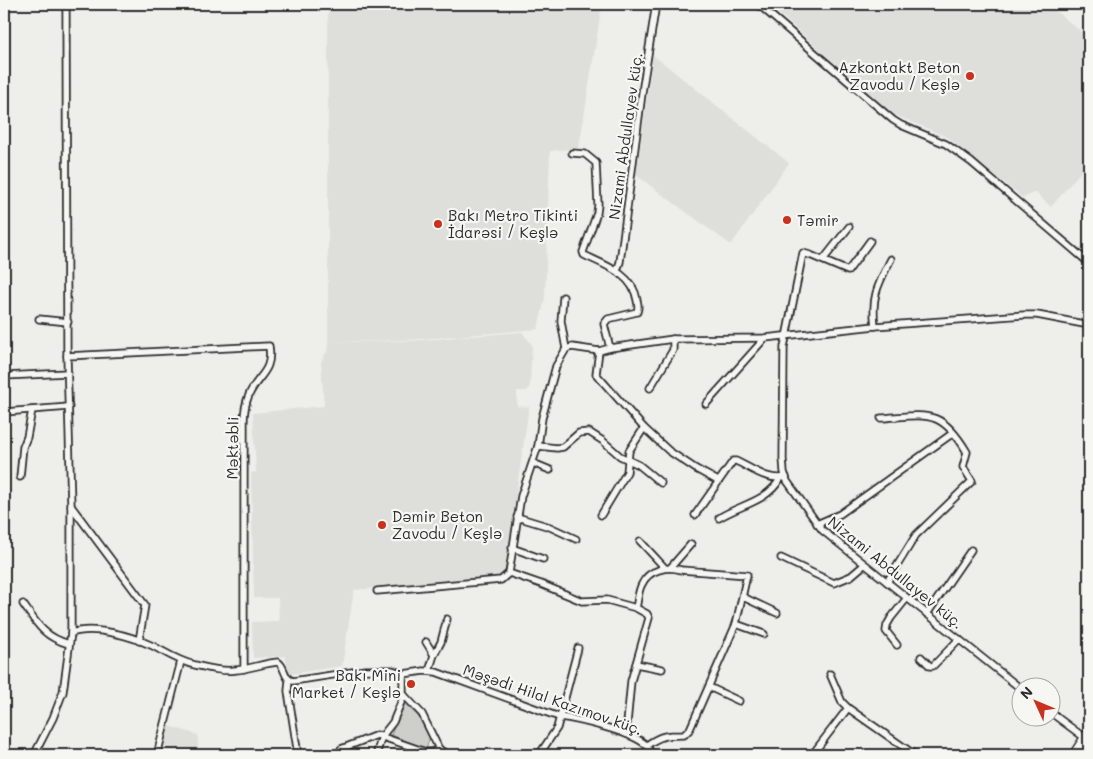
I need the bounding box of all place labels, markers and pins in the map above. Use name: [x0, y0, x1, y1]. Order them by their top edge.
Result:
place label: Azkontakt Beton Zavodu / Keşlə: [838, 57, 960, 94]
marker: Azkontakt Beton Zavodu / Keşlə: [964, 70, 976, 82]
place label: Bakı Metro Tikinti İdarəsi / Keşlə: [448, 205, 578, 242]
place label: Təmir: [797, 210, 839, 230]
marker: Təmir: [781, 214, 793, 226]
marker: Bakı Metro Tikinti İdarəsi / Keşlə: [432, 218, 444, 230]
place label: Dəmir Beton Zavodu / Keşlə: [392, 506, 502, 543]
marker: Dəmir Beton Zavodu / Keşlə: [376, 519, 388, 531]
place label: Bakı Mini Market / Keşlə: [292, 665, 401, 702]
marker: Bakı Mini Market / Keşlə: [405, 678, 417, 690]

